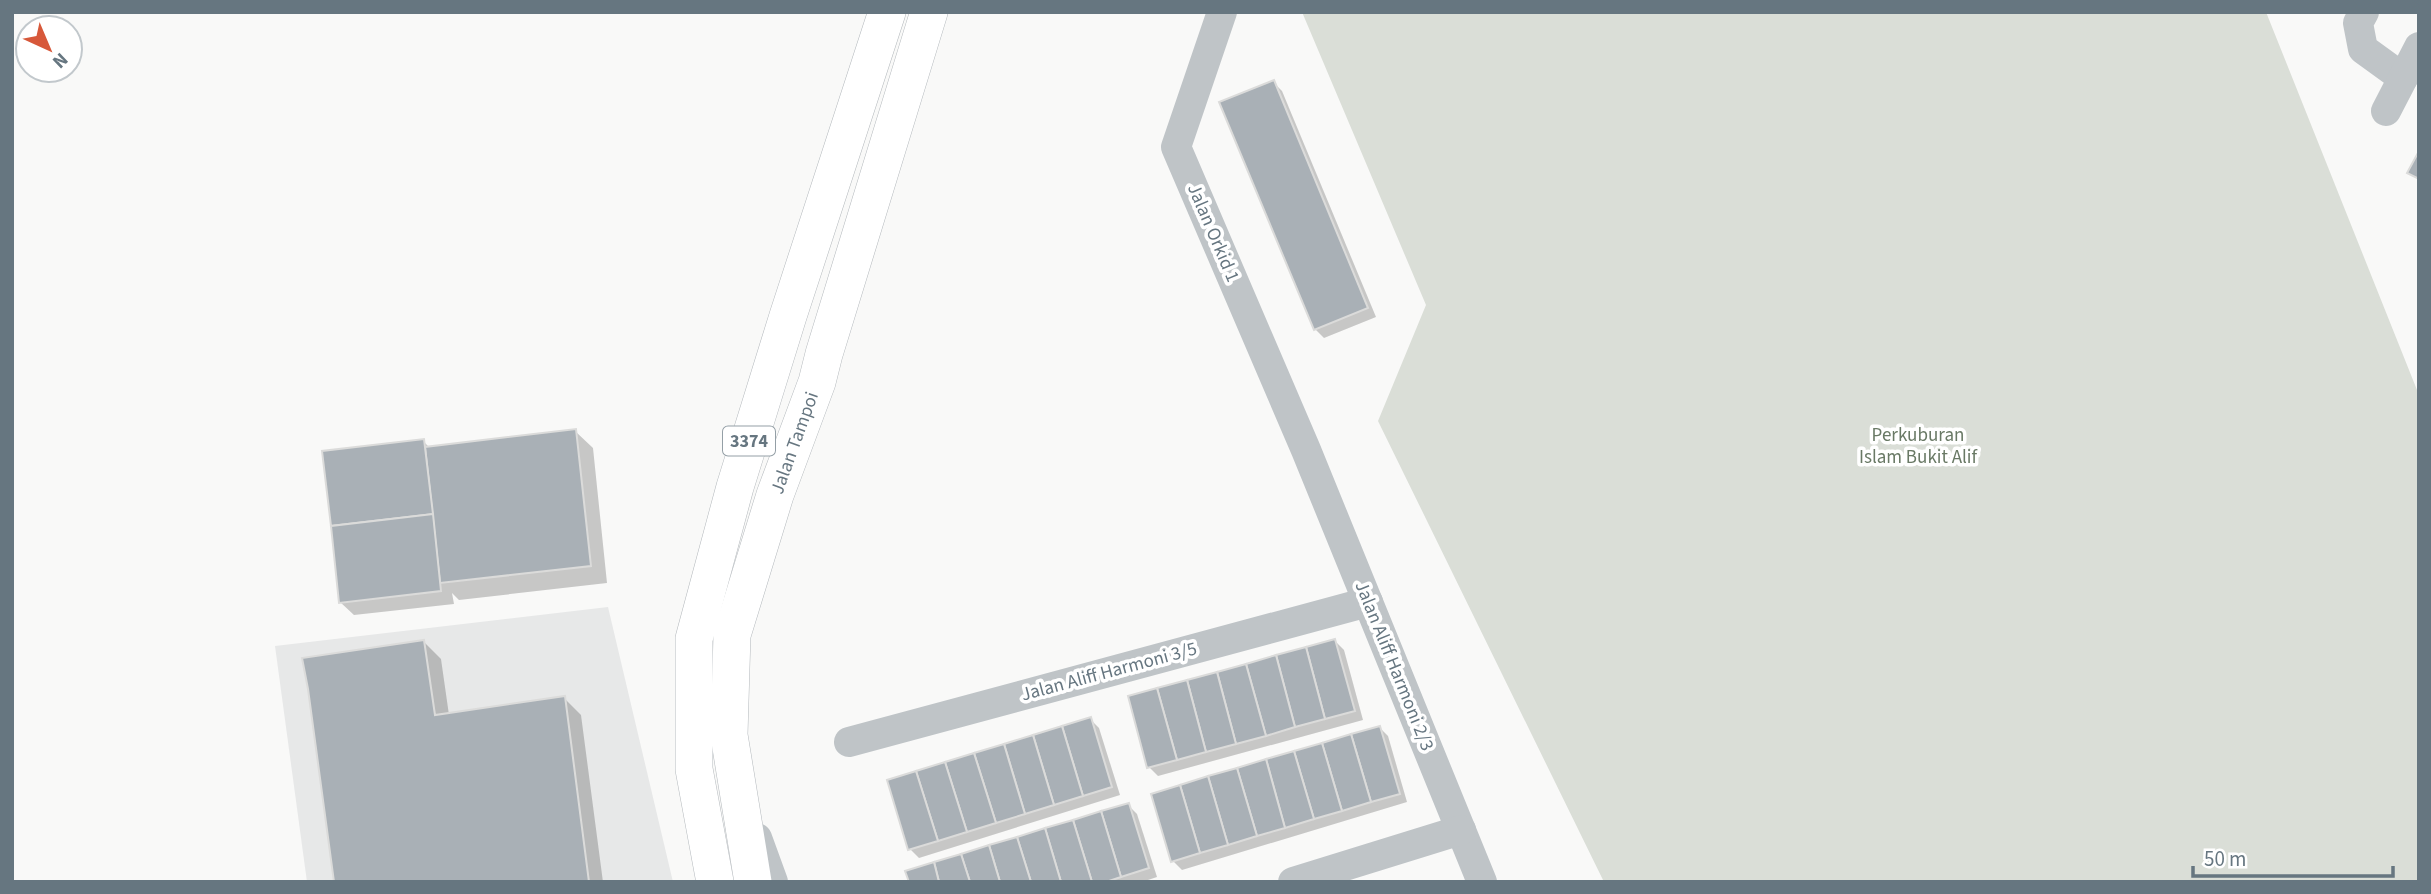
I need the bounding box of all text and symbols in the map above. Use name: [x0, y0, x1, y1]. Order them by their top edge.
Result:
north arrow: [14, 14, 84, 84]
text: N: [46, 46, 74, 74]
street label: Jalan Orkid 1: [1180, 180, 1246, 286]
street label: Jalan Tampoi: [764, 388, 826, 498]
park label: Perkuburan Islam Bukit Alif: [1859, 422, 1979, 471]
road number: 3374: [723, 426, 775, 456]
street label: Jalan Aliff Harmoni 2/3: [1348, 577, 1440, 755]
street label: Jalan Aliff Harmoni 3/5: [1018, 636, 1200, 708]
scale bar: [2193, 834, 2392, 878]
text: 50 m: [2204, 844, 2246, 874]

